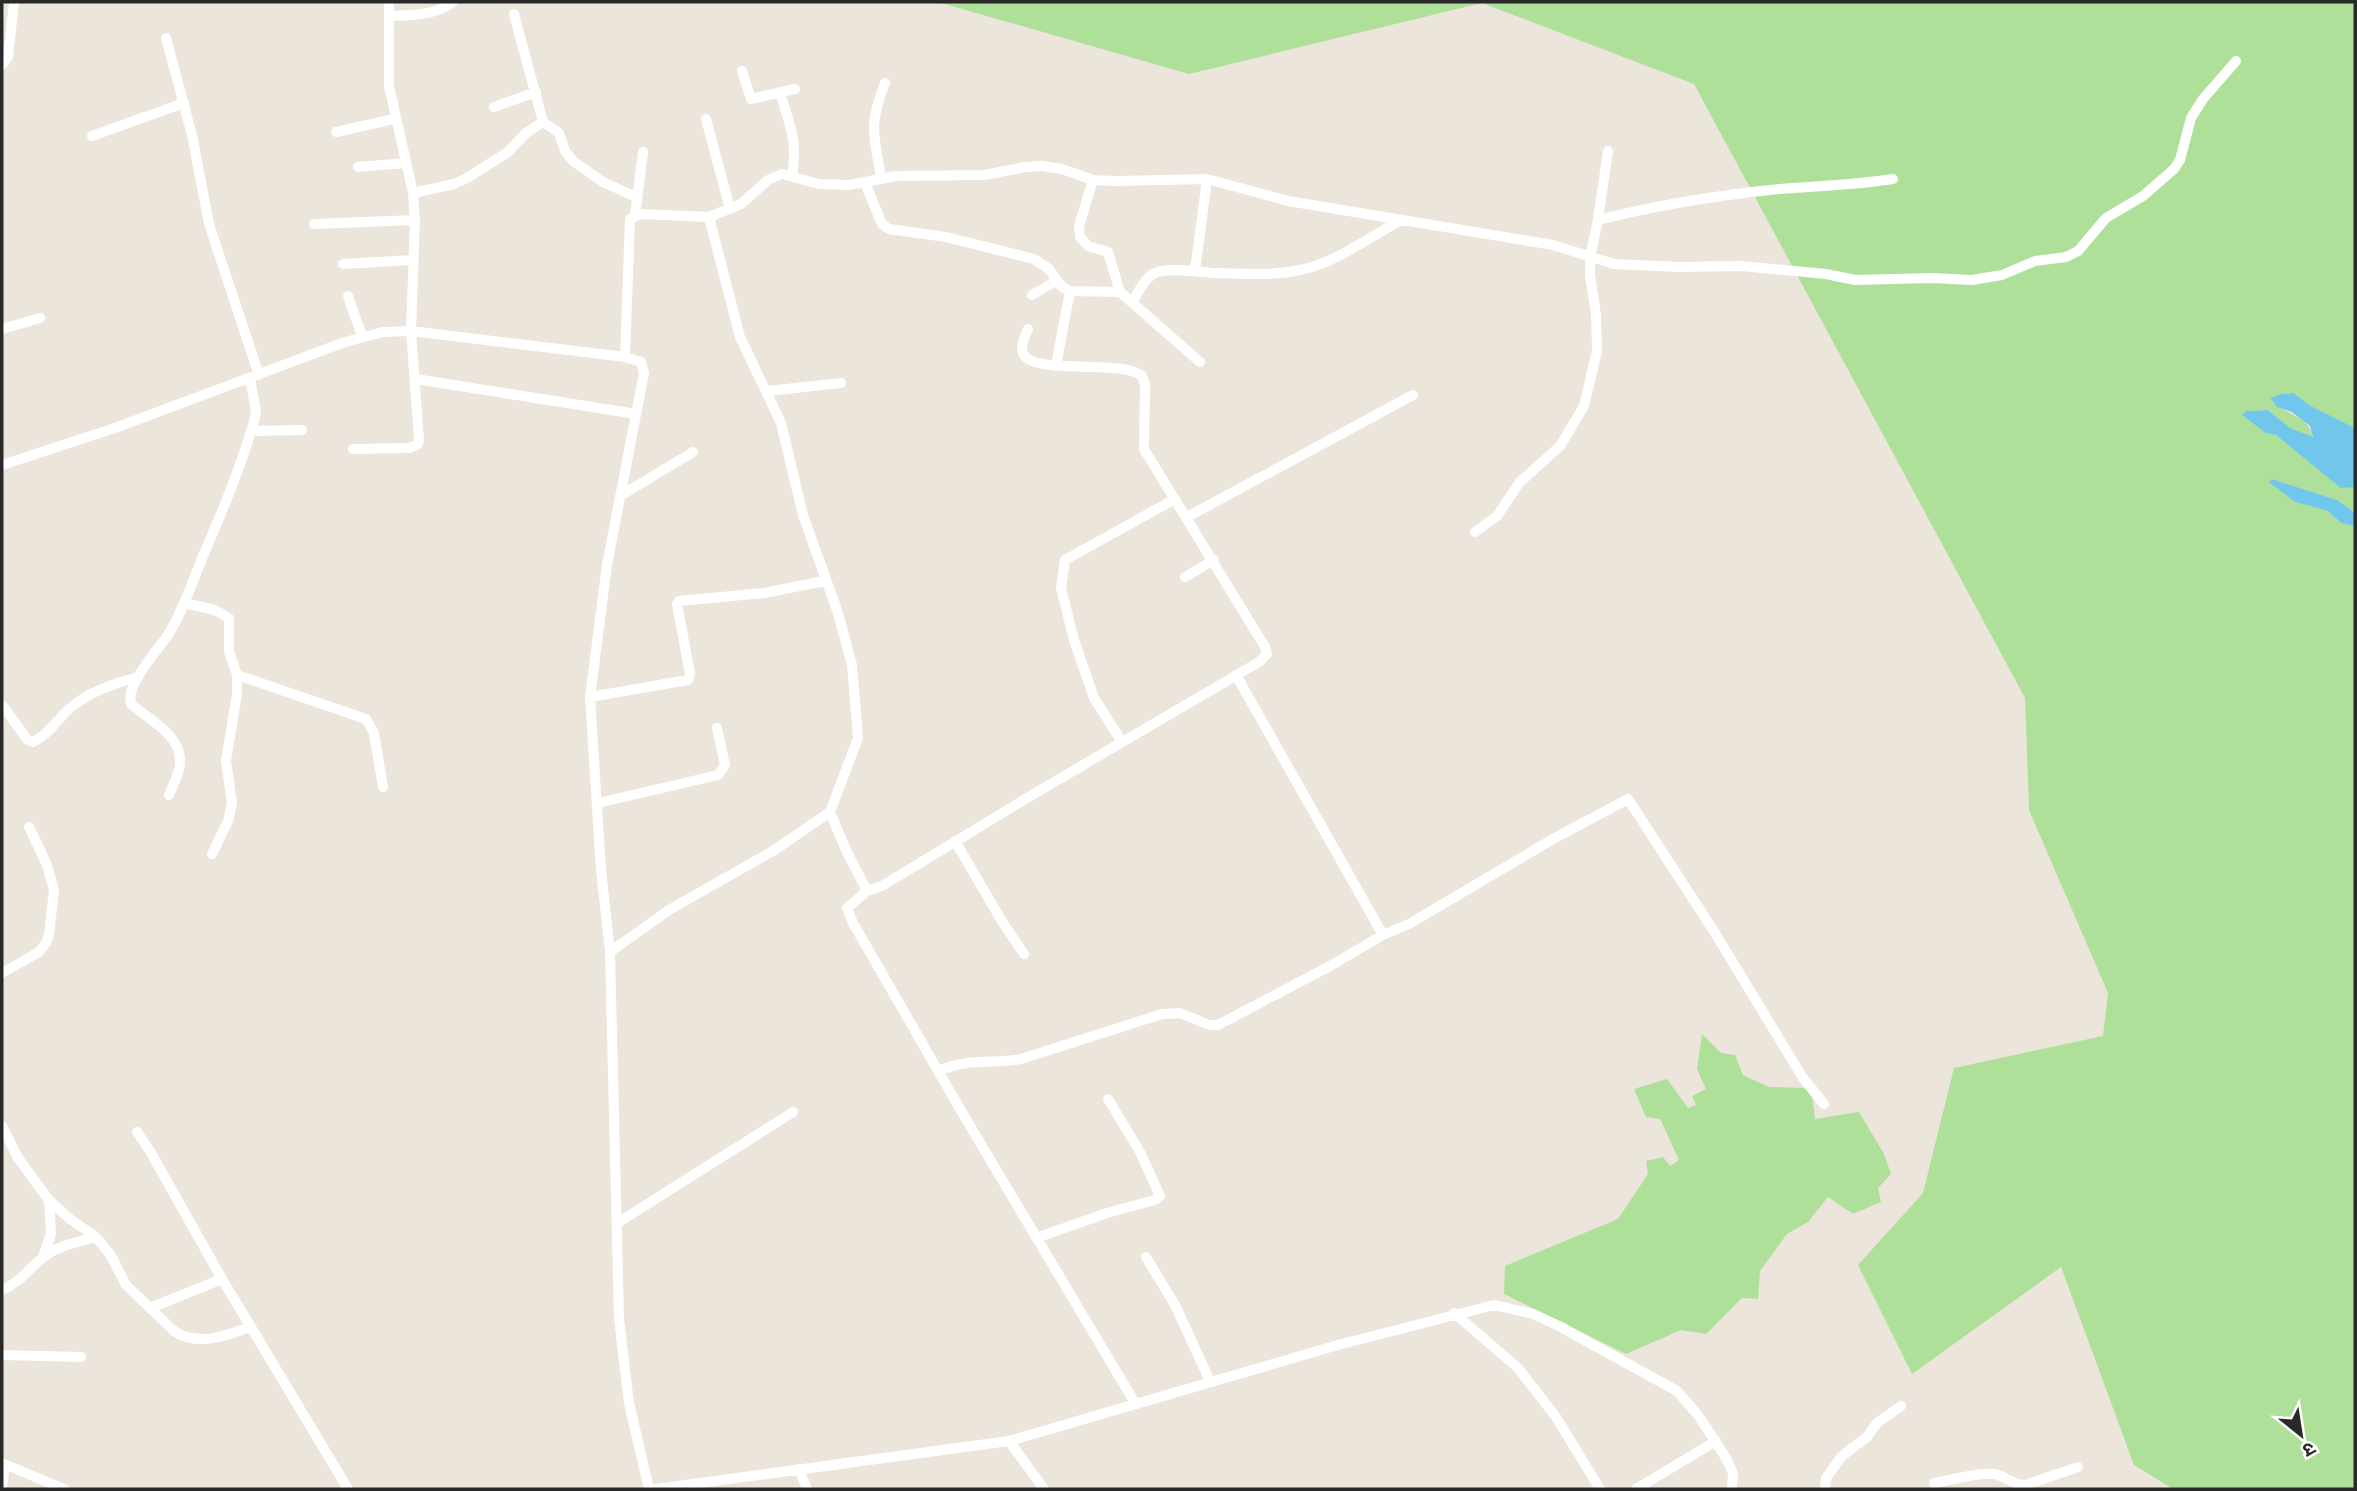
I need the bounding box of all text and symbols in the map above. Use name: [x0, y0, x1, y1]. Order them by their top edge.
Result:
north arrow: [2266, 1400, 2336, 1470]
text: उ: [2297, 1435, 2321, 1464]

